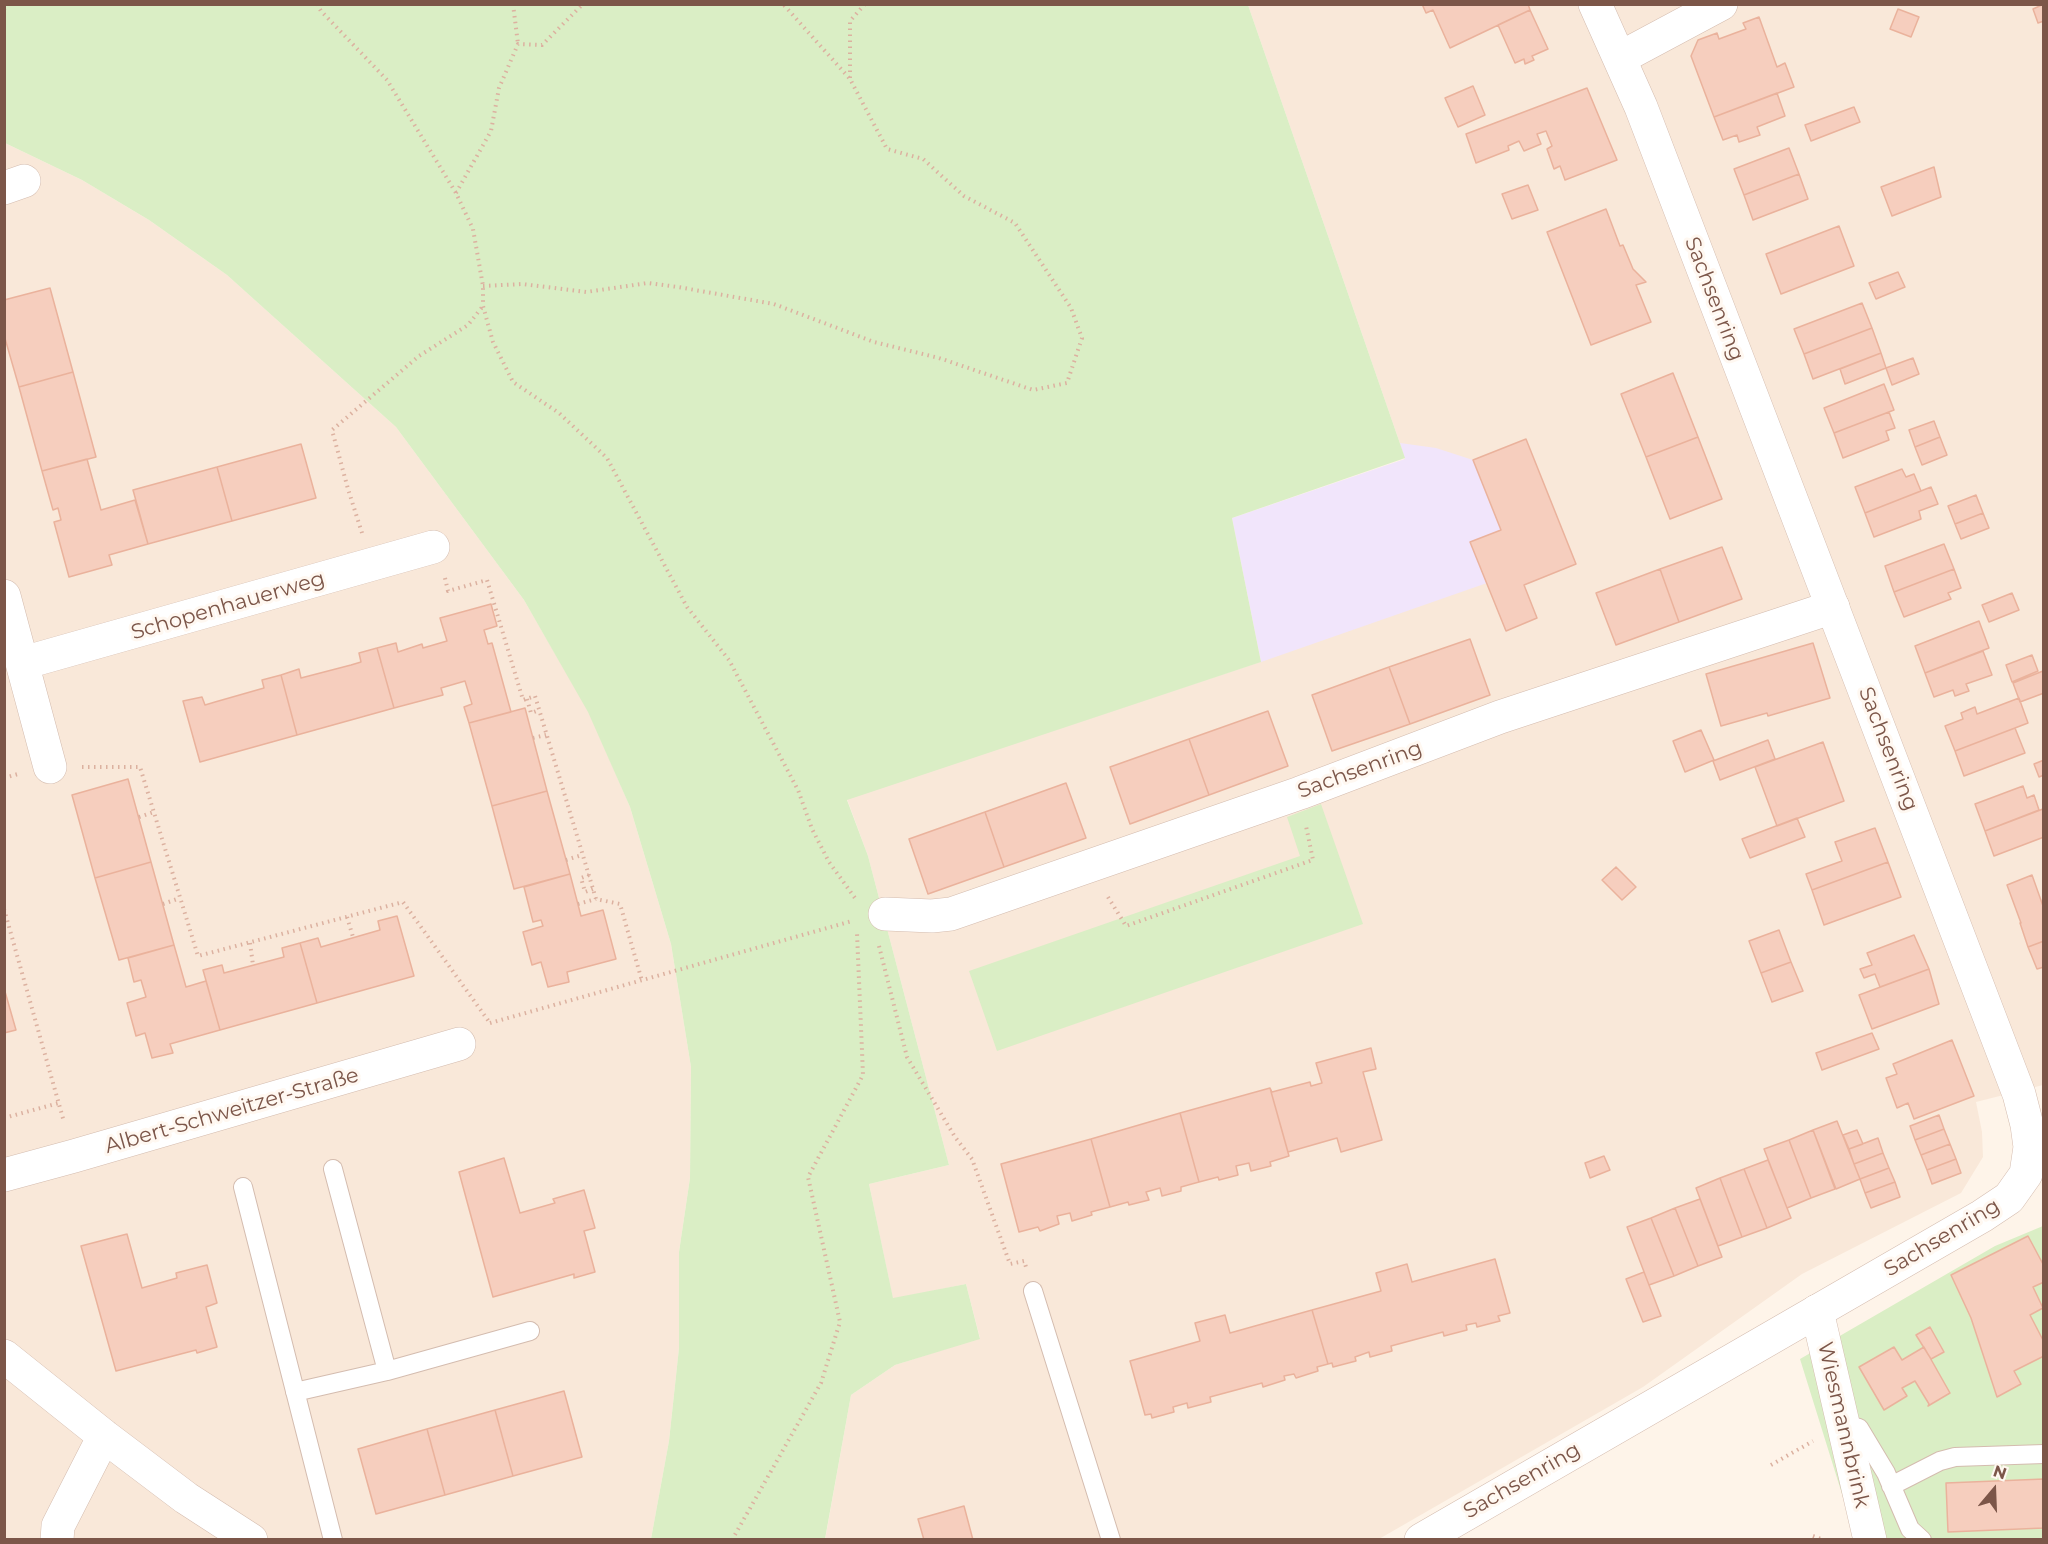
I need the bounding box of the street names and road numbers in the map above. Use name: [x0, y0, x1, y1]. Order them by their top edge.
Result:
street label: Sachsenring: [1679, 233, 1749, 365]
street label: Schopenhauerweg: [128, 566, 328, 646]
street label: Sachsenring: [1853, 683, 1923, 815]
street label: Sachsenring: [1294, 736, 1426, 804]
street label: Albert-Schweitzer-Straße: [102, 1063, 362, 1159]
street label: Sachsenring: [1879, 1194, 2005, 1282]
street label: Wiesmannbrink: [1812, 1340, 1874, 1510]
street label: Sachsenring: [1459, 1437, 1585, 1525]

